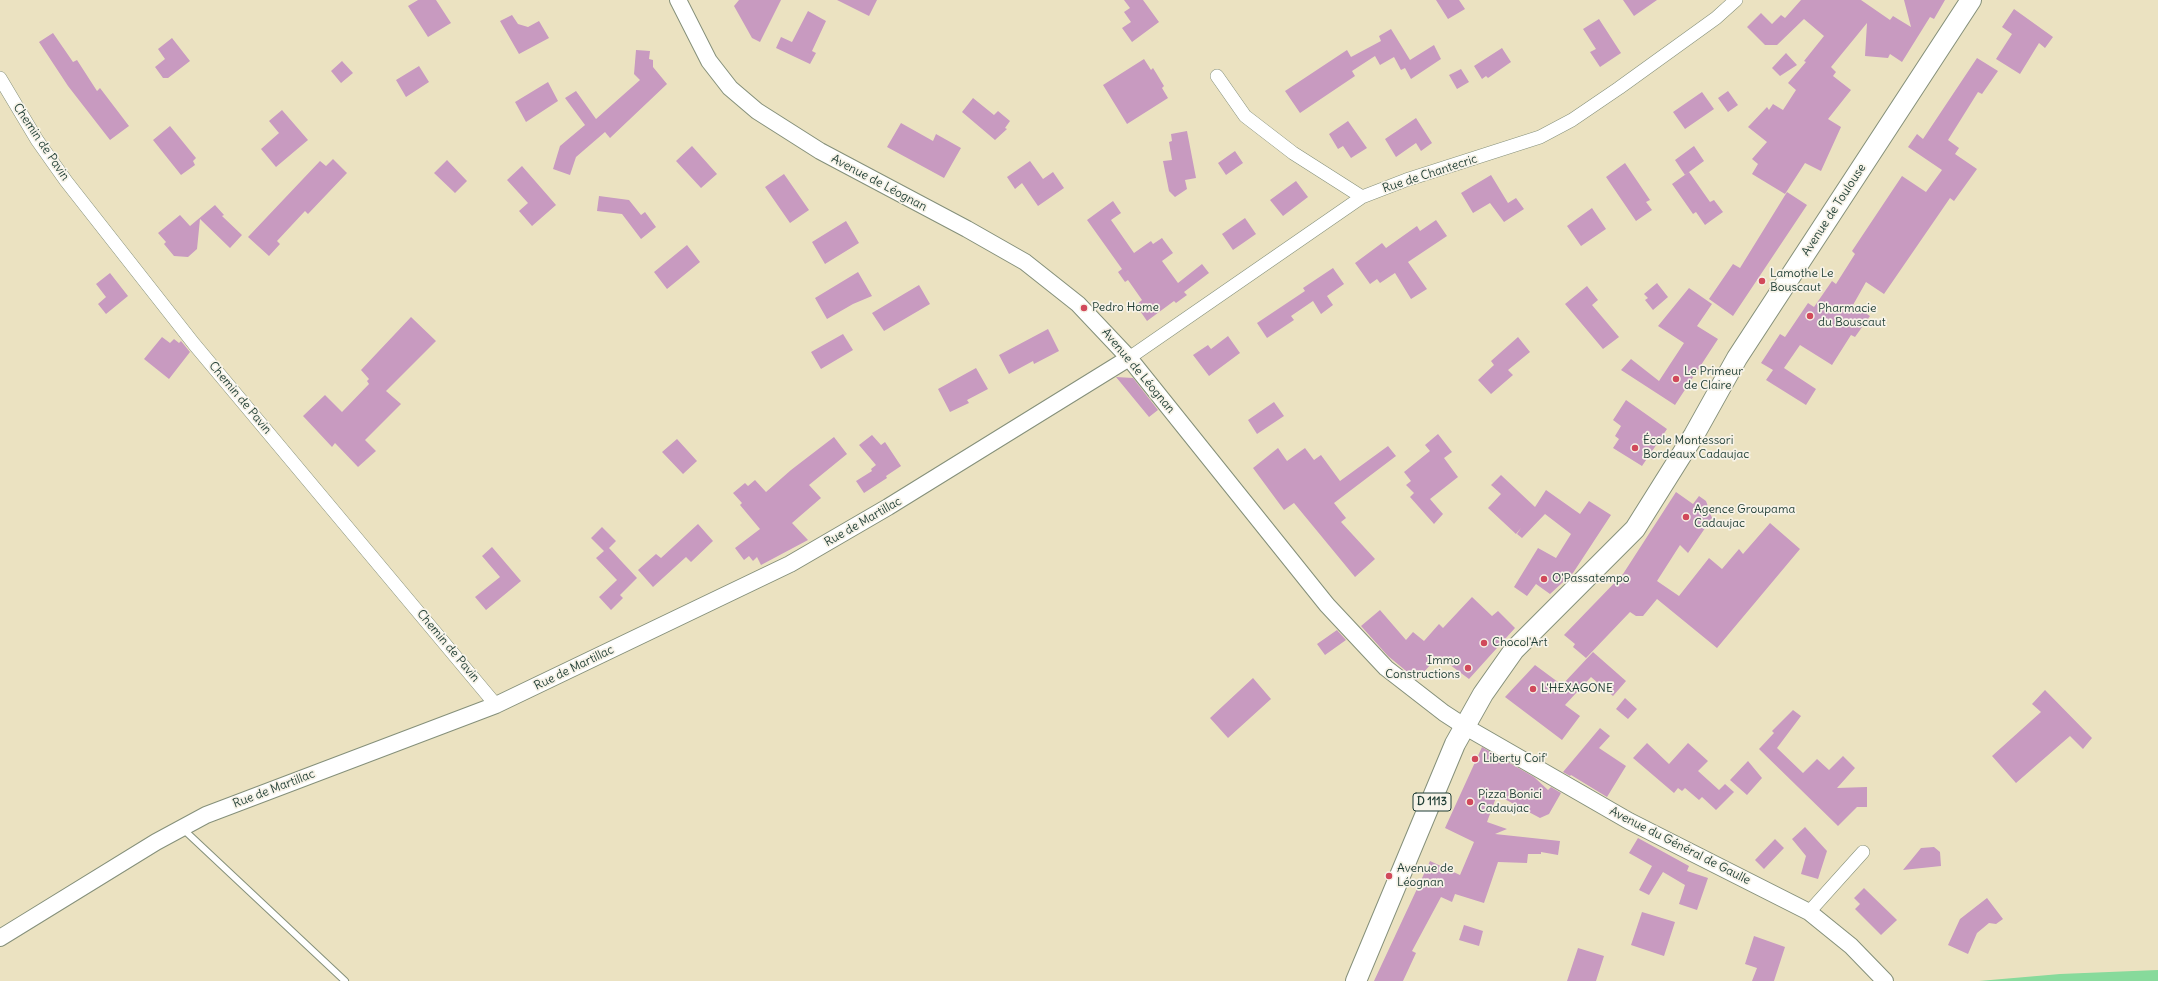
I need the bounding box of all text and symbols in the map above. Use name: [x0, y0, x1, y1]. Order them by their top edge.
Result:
street label: Chemin de Pavin: [10, 101, 72, 183]
street label: Avenue de Léognan: [829, 152, 929, 214]
street label: Rue de Chantecric: [1381, 152, 1479, 196]
street label: Avenue de Toulouse: [1799, 161, 1869, 259]
place label: Lamothe Le Bouscaut: [1770, 267, 1833, 295]
marker: Lamothe Le Bouscaut: [1757, 276, 1767, 286]
place label: Pedro Home: [1092, 301, 1159, 315]
place label: Pharmacie du Bouscaut: [1818, 302, 1886, 330]
marker: Pedro Home: [1079, 303, 1089, 313]
marker: Pharmacie du Bouscaut: [1805, 311, 1815, 321]
street label: Avenue de Léognan: [1098, 326, 1178, 416]
street label: Chemin de Pavin: [206, 359, 274, 437]
place label: Le Primeur de Claire: [1684, 365, 1743, 393]
marker: Le Primeur de Claire: [1671, 374, 1681, 384]
place label: École Montessori Bordeaux Cadaujac: [1643, 434, 1749, 462]
marker: École Montessori Bordeaux Cadaujac: [1630, 443, 1640, 453]
street label: Rue de Martillac: [822, 494, 904, 550]
place label: Agence Groupama Cadaujac: [1694, 503, 1795, 531]
marker: Agence Groupama Cadaujac: [1681, 512, 1691, 522]
place label: O'Passatempo: [1552, 572, 1630, 586]
marker: O'Passatempo: [1539, 574, 1549, 584]
street label: Chemin de Pavin: [414, 607, 482, 685]
place label: Chocol'Art: [1492, 636, 1547, 650]
marker: Chocol'Art: [1479, 638, 1489, 648]
street label: Rue de Martillac: [532, 643, 616, 693]
place label: Immo Constructions: [1385, 654, 1460, 682]
marker: Immo Constructions: [1463, 663, 1473, 673]
place label: L'HEXAGONE: [1541, 682, 1613, 696]
marker: L'HEXAGONE: [1528, 684, 1538, 694]
place label: Liberty Coif': [1483, 752, 1547, 766]
marker: Liberty Coif': [1470, 754, 1480, 764]
street label: Rue de Martillac: [231, 767, 317, 811]
place label: Pizza Bonici Cadaujac: [1478, 788, 1542, 816]
road number: D 1113: [1413, 793, 1451, 811]
marker: Pizza Bonici Cadaujac: [1465, 797, 1475, 807]
street label: Avenue du Général de Gaulle: [1607, 804, 1753, 888]
place label: Avenue de Léognan: [1397, 862, 1454, 890]
marker: Avenue de Léognan: [1384, 871, 1394, 881]

